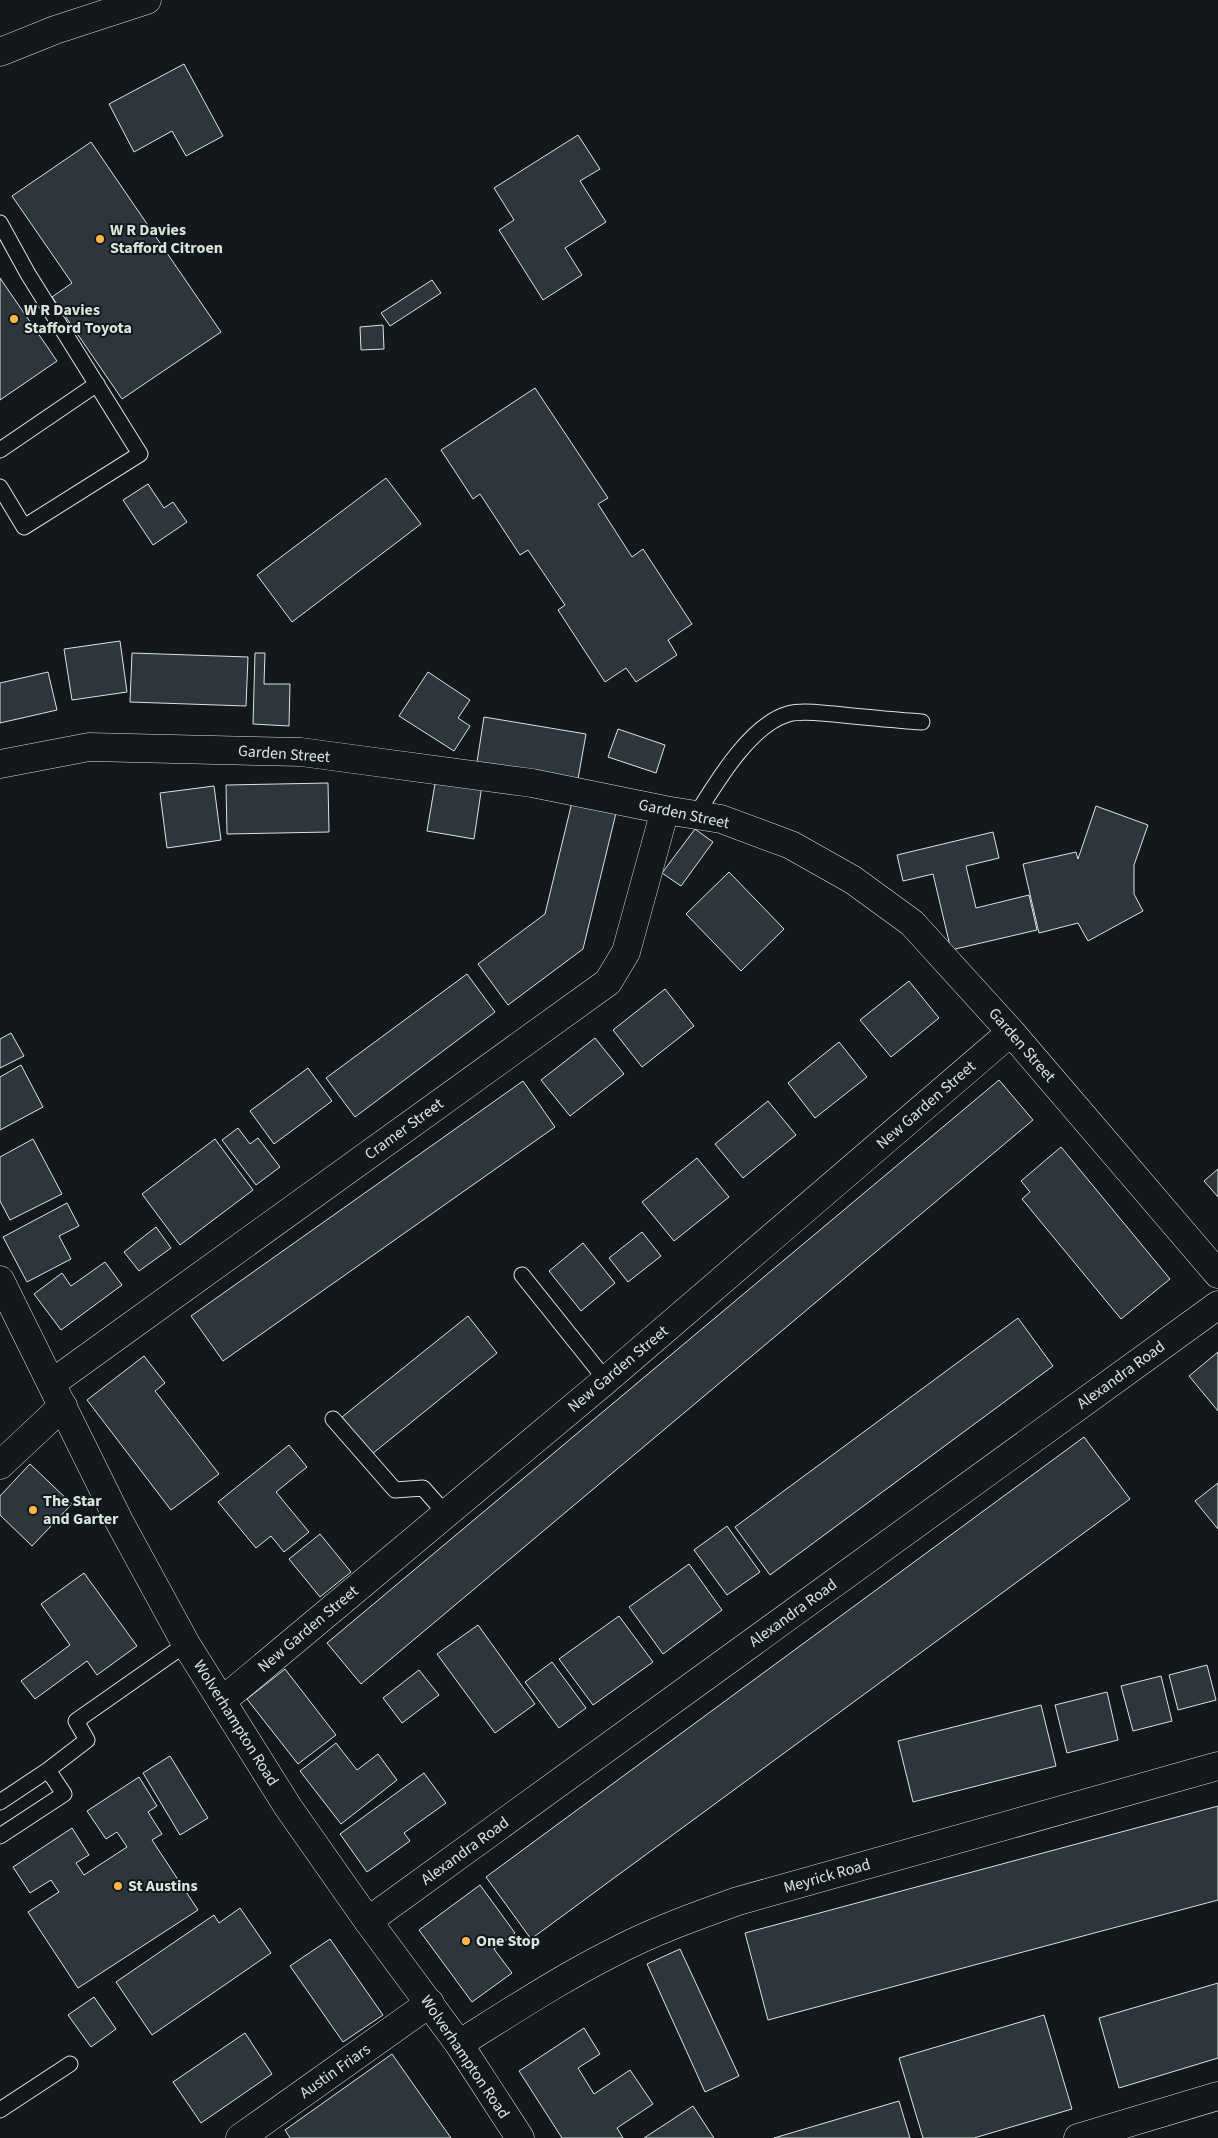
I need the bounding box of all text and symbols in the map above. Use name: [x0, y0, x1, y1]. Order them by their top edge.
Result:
place label: W R Davies Stafford Citroen: [110, 219, 223, 259]
marker: W R Davies Stafford Citroen: [94, 233, 106, 245]
place label: W R Davies Stafford Toyota: [24, 299, 132, 339]
marker: W R Davies Stafford Toyota: [8, 313, 20, 325]
street label: Garden Street: [237, 740, 331, 768]
street label: Garden Street: [637, 794, 732, 834]
street label: Garden Street: [983, 1003, 1061, 1087]
street label: New Garden Street: [872, 1055, 981, 1154]
street label: Cramer Street: [360, 1093, 448, 1165]
street label: New Garden Street: [563, 1320, 673, 1418]
street label: Alexandra Road: [1072, 1336, 1170, 1414]
place label: The Star and Garter: [43, 1490, 119, 1530]
marker: The Star and Garter: [27, 1504, 39, 1516]
street label: Alexandra Road: [744, 1574, 842, 1652]
street label: New Garden Street: [253, 1580, 363, 1678]
street label: Wolverhampton Road: [188, 1656, 284, 1790]
street label: Alexandra Road: [416, 1812, 514, 1890]
street label: Meyrick Road: [781, 1853, 873, 1899]
place label: St Austins: [128, 1875, 198, 1897]
marker: St Austins: [112, 1880, 124, 1892]
place label: One Stop: [476, 1930, 540, 1952]
marker: One Stop: [460, 1935, 472, 1947]
street label: Wolverhampton Road: [415, 1991, 515, 2123]
street label: Austin Friars: [295, 2038, 375, 2104]

